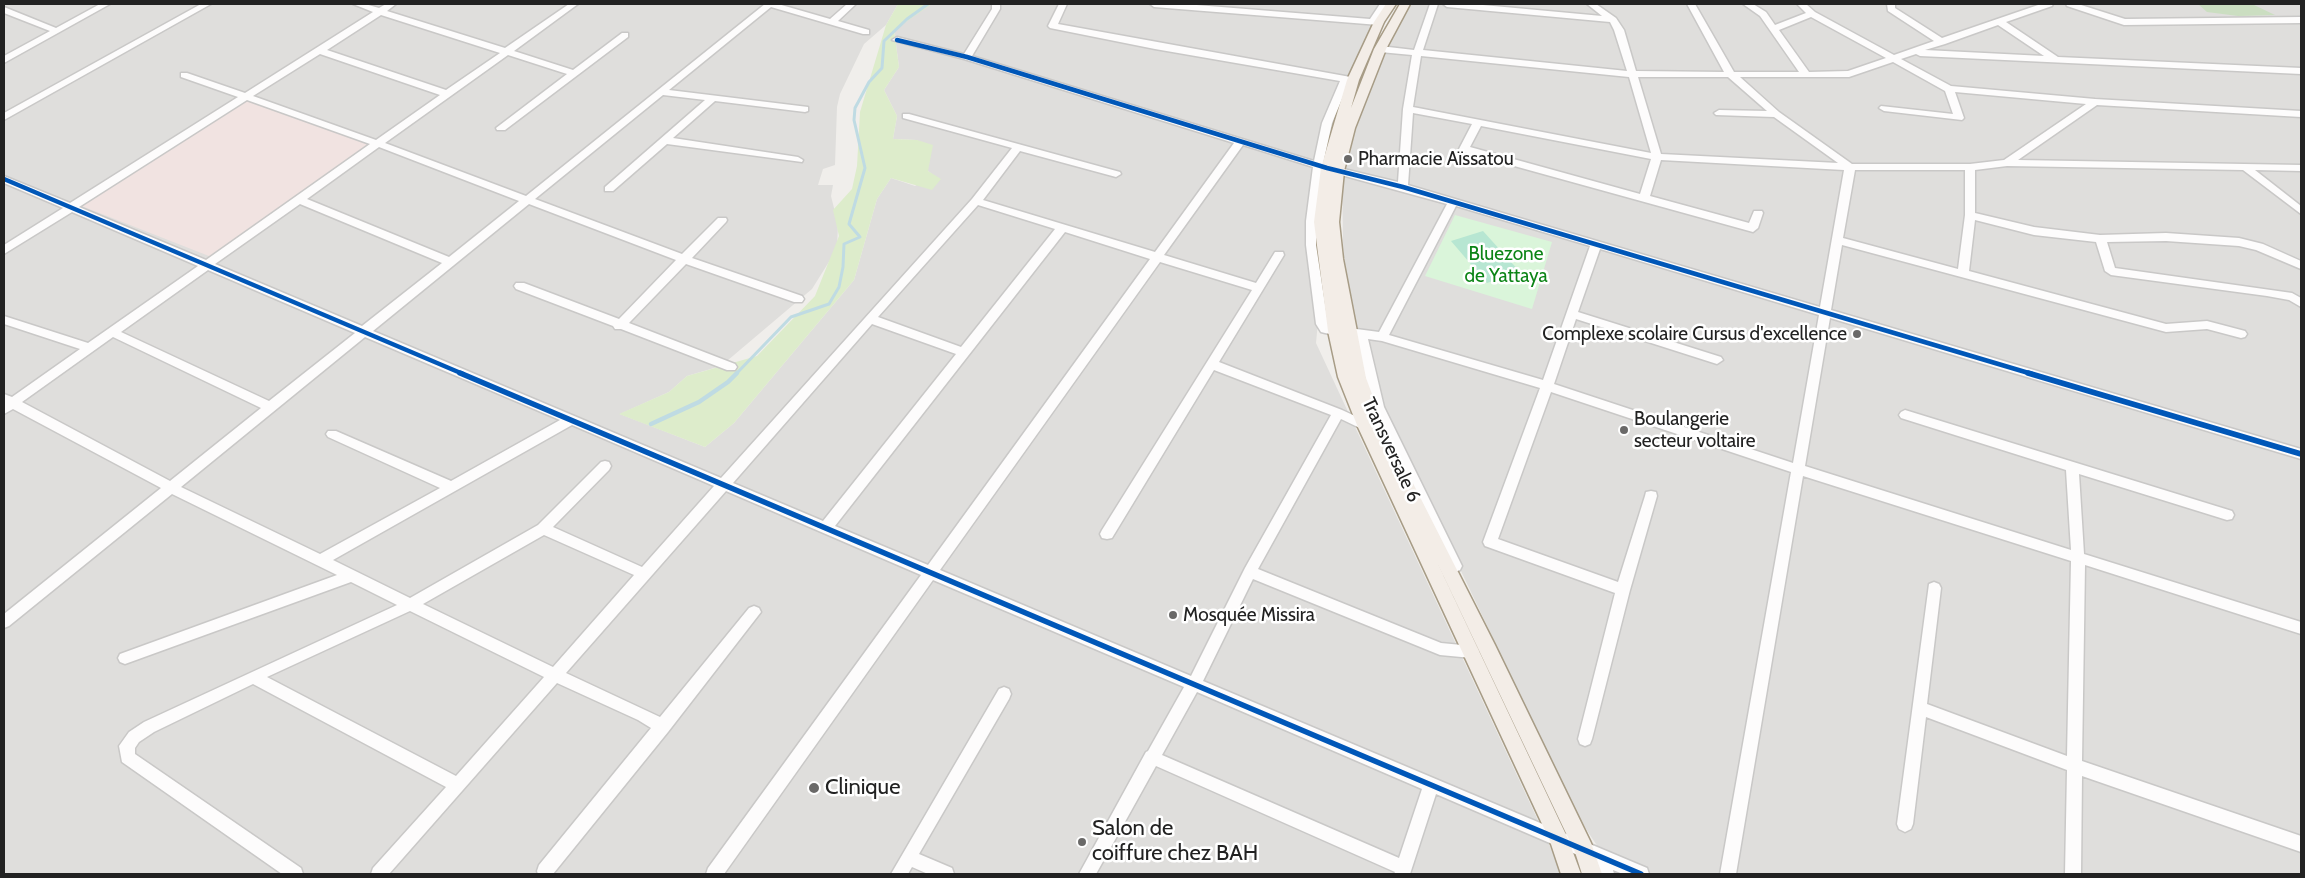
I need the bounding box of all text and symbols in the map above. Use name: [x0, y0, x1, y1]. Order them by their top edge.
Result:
place label: Pharmacie Aïssatou: [1358, 148, 1514, 170]
marker: Pharmacie Aïssatou: [1342, 153, 1354, 165]
park label: Bluezone de Yattaya: [1464, 243, 1548, 287]
place label: Complexe scolaire Cursus d'excellence: [1542, 323, 1847, 345]
marker: Complexe scolaire Cursus d'excellence: [1851, 328, 1863, 340]
street label: Transversale 6: [1357, 394, 1425, 506]
place label: Boulangerie secteur voltaire: [1634, 408, 1756, 452]
marker: Boulangerie secteur voltaire: [1618, 424, 1630, 436]
place label: Mosquée Missira: [1183, 604, 1315, 626]
marker: Mosquée Missira: [1167, 609, 1179, 621]
place label: Clinique: [825, 775, 900, 801]
marker: Clinique: [807, 781, 821, 795]
place label: Salon de coiffure chez BAH: [1092, 816, 1258, 868]
marker: Salon de coiffure chez BAH: [1076, 836, 1088, 848]

